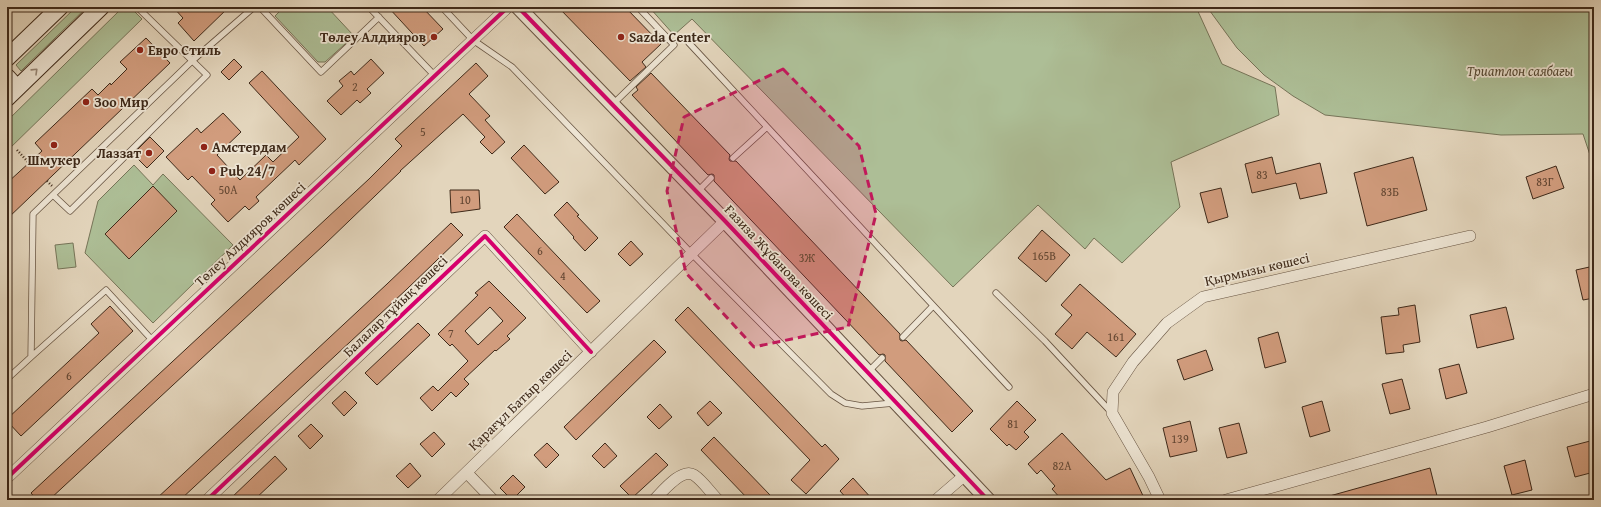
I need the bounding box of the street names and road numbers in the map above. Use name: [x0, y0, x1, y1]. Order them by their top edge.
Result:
street label: Төлеу Алдияров көшесі: [190, 177, 310, 291]
street label: Ғазиза Жұбанова көшесі: [720, 200, 838, 324]
street label: Қырмызы көшесі: [1203, 247, 1311, 291]
street label: Балалар тұйық көшесі: [338, 251, 452, 361]
street label: Қарағұл Батыр көшесі: [464, 345, 576, 455]

